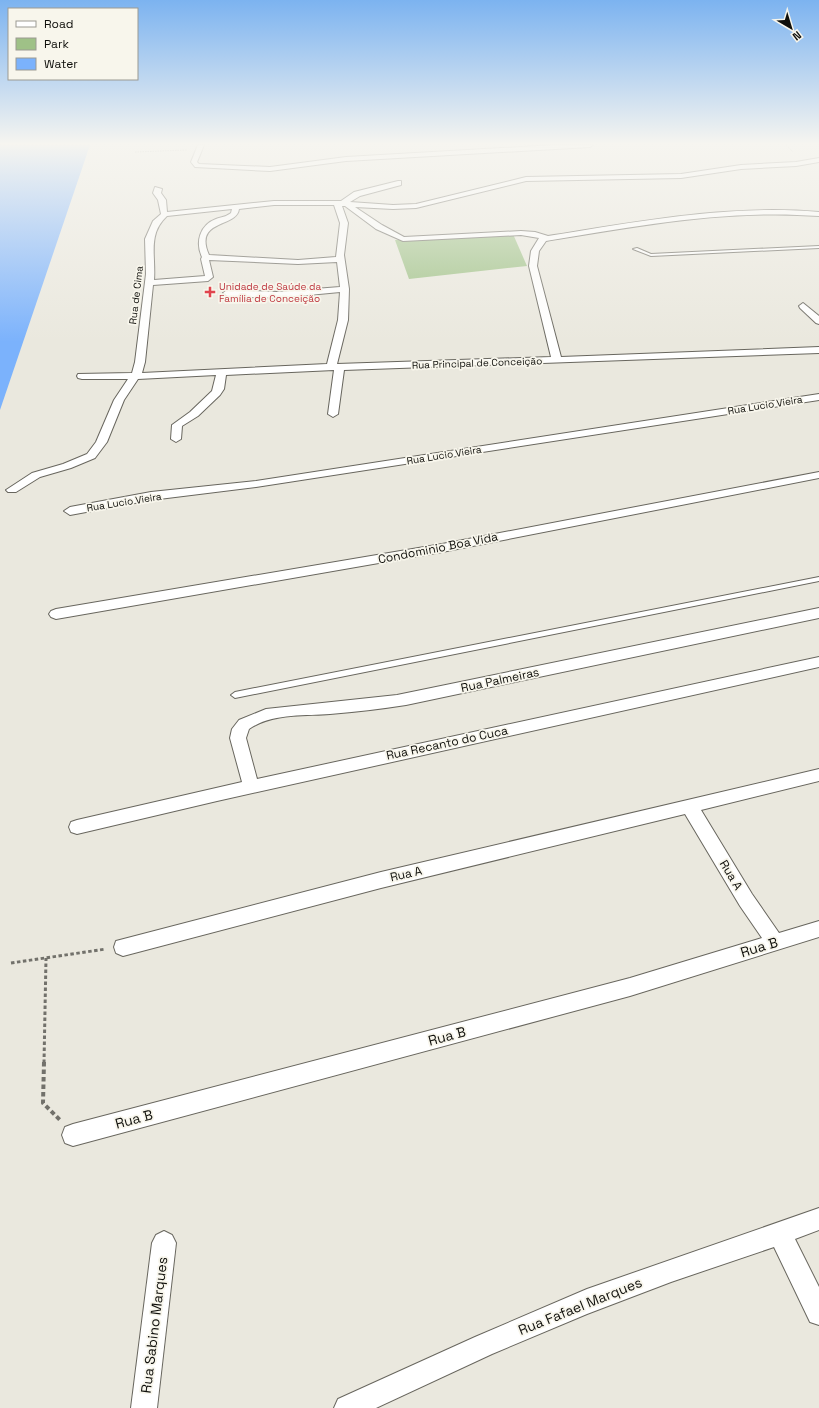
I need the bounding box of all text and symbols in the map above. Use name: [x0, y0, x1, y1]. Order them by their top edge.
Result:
legend: [8, 8, 138, 80]
north arrow: [771, 8, 811, 48]
text: Road: [44, 16, 73, 32]
text: N: [790, 28, 804, 44]
text: Park: [44, 36, 69, 52]
text: Water: [44, 56, 78, 72]
street label: Rua de Cima: [126, 265, 146, 325]
place label: Unidade de Saúde da Família de Conceição: [219, 280, 321, 305]
marker: Unidade de Saúde da Família de Conceição: [204, 286, 216, 298]
street label: Rua Principal de Conceição: [412, 354, 542, 372]
street label: Rua Lucio Vieira: [727, 393, 804, 417]
street label: Rua Lucio Vieira: [406, 443, 483, 467]
street label: Rua Lucio Vieira: [86, 490, 163, 514]
street label: Condominio Boa Vida: [377, 529, 499, 567]
street label: Rua Palmeiras: [459, 664, 541, 696]
street label: Rua Recanto do Cuca: [385, 722, 509, 764]
street label: Rua A: [716, 857, 746, 893]
street label: Rua A: [388, 862, 424, 885]
street label: Rua B: [738, 933, 780, 961]
street label: Rua B: [426, 1022, 468, 1050]
street label: Rua B: [113, 1105, 155, 1133]
street label: Rua Sabino Marques: [137, 1256, 171, 1394]
street label: Rua Fafael Marques: [516, 1273, 644, 1339]

